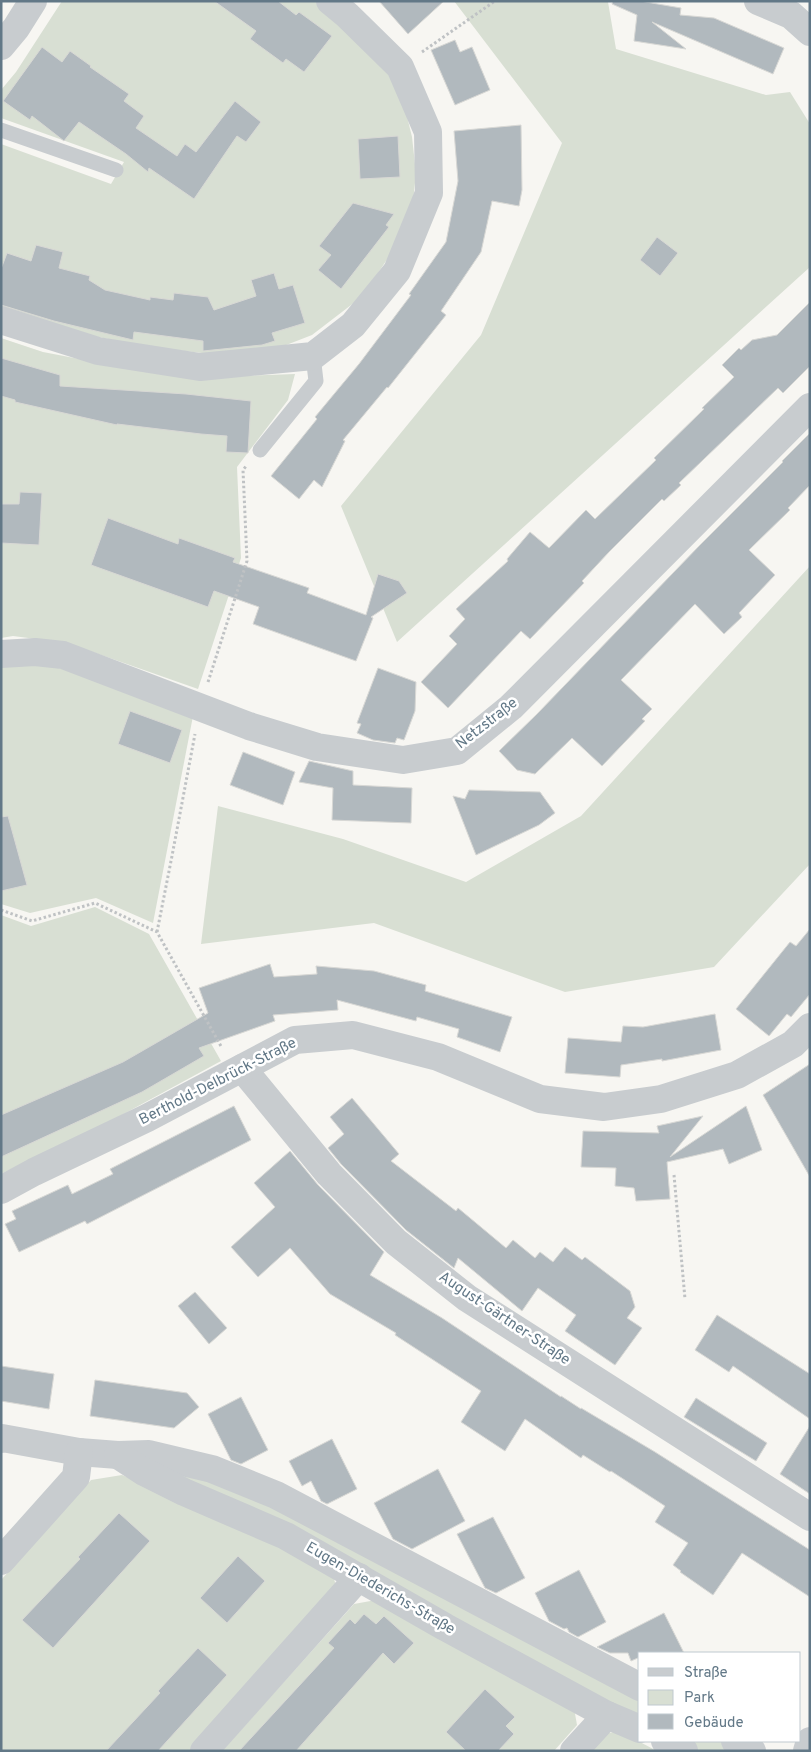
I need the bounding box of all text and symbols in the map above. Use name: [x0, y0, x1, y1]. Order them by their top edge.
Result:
street label: Netzstraße: [452, 694, 522, 754]
street label: Berthold-Delbrück-Straße: [136, 1034, 300, 1130]
street label: August-Gärtner-Straße: [435, 1268, 573, 1370]
street label: Eugen-Diederichs-Straße: [302, 1538, 458, 1640]
legend: [638, 1652, 801, 1742]
text: Straße: [684, 1664, 728, 1683]
text: Park: [684, 1689, 715, 1708]
text: Gebäude: [684, 1714, 744, 1733]

